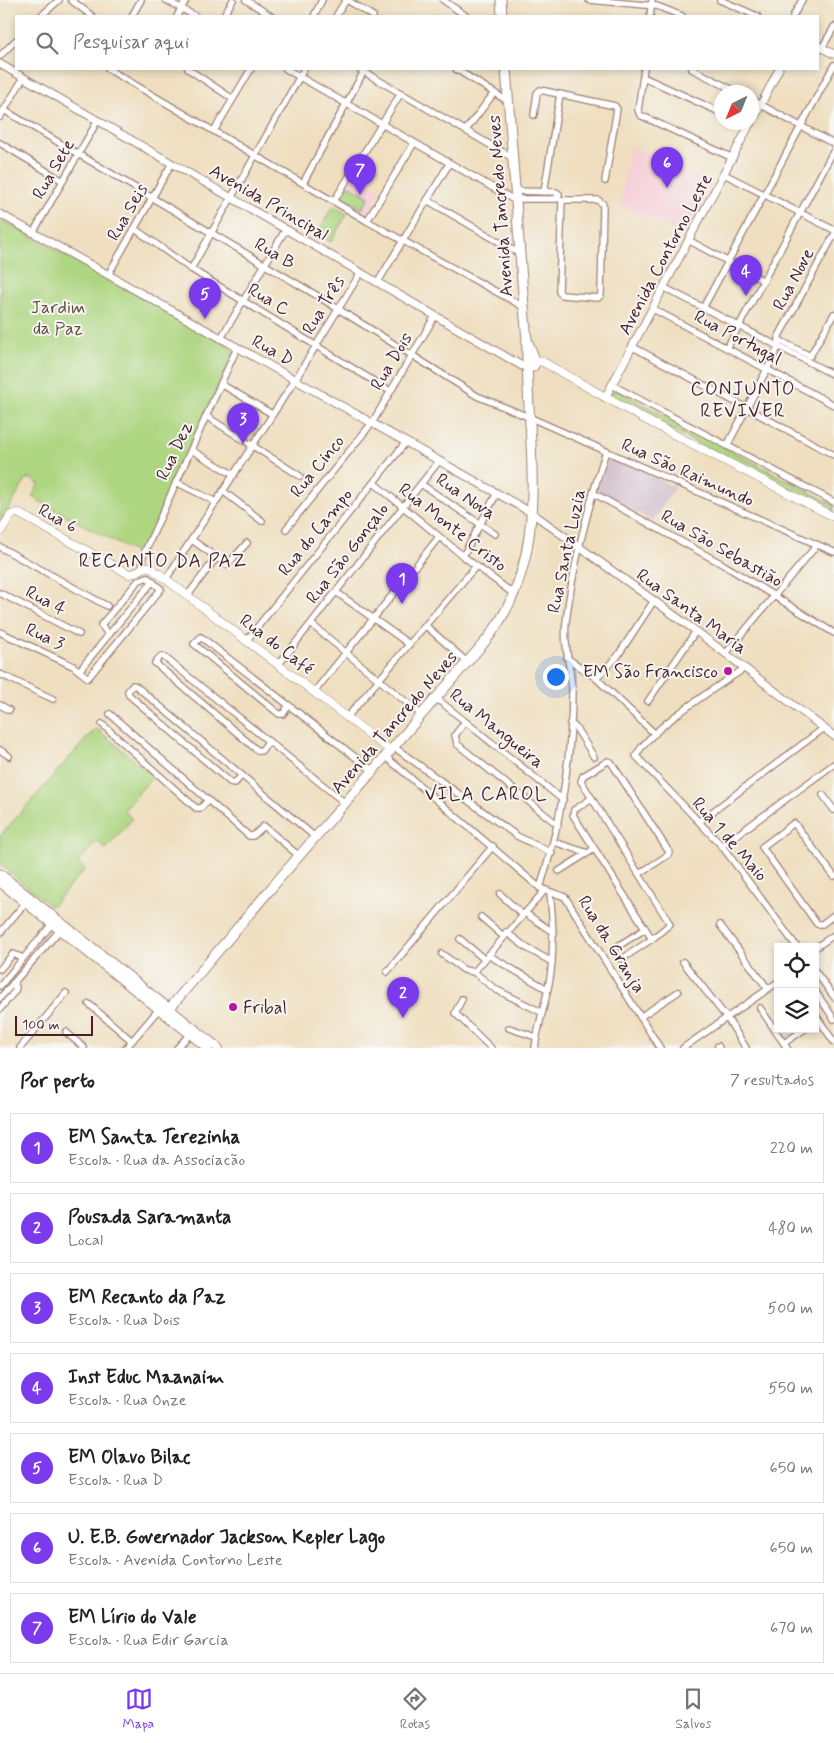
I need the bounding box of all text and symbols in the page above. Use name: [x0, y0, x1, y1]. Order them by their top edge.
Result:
search box: [15, 15, 819, 70]
icon: search: [33, 29, 61, 57]
text: Pesquisar aqui: [73, 30, 189, 55]
north arrow: [714, 85, 759, 130]
street label: Avenida Tancredo Neves: [483, 114, 519, 298]
street label: Rua Sete: [27, 135, 81, 204]
pin: 6: [651, 147, 683, 188]
pin: 7: [344, 154, 376, 195]
street label: Avenida Principal: [205, 159, 332, 247]
street label: Avenida Contorno Leste: [613, 170, 719, 339]
street label: Rua Seis: [102, 179, 154, 246]
street label: Rua B: [250, 232, 299, 275]
street label: Rua Nove: [768, 244, 820, 315]
pin: 4: [730, 255, 762, 296]
street label: Rua Três: [297, 272, 351, 339]
pin: 5: [189, 278, 221, 319]
street label: Rua C: [243, 278, 294, 322]
park label: Jardim da Paz: [31, 296, 85, 341]
street label: Rua Portugal: [689, 305, 786, 371]
street label: Rua Dois: [365, 328, 419, 395]
street label: Rua D: [247, 330, 298, 372]
district label: CONJUNTO REVIVER: [690, 377, 796, 424]
pin: 3: [227, 403, 259, 444]
street label: Rua Dez: [151, 418, 199, 485]
street label: Rua Cinco: [285, 430, 350, 503]
street label: Rua São Raimundo: [617, 433, 758, 513]
street label: Rua Nova: [431, 468, 500, 526]
street label: Rua Monte Cristo: [393, 478, 511, 578]
street label: Rua do Campo: [273, 484, 359, 581]
street label: Rua Santa Luzia: [542, 487, 592, 615]
street label: Rua 6: [34, 498, 81, 539]
street label: Rua São Gonçalo: [301, 498, 395, 609]
street label: Rua São Sebastião: [656, 504, 787, 594]
district label: RECANTO DA PAZ: [79, 549, 247, 574]
pin: 1: [386, 563, 418, 604]
street label: Rua Santa Maria: [631, 564, 752, 660]
street label: Rua 4: [21, 580, 70, 622]
street label: Rua do Café: [234, 609, 318, 681]
street label: Rua 3: [21, 617, 68, 656]
street label: Avenida Tancredo Neves: [326, 646, 464, 799]
place label: EM São Francisco: [583, 660, 718, 684]
your location: [543, 664, 569, 690]
marker: EM São Francisco: [722, 665, 734, 677]
street label: Rua Mangueira: [443, 683, 549, 775]
district label: VILA CAROL: [425, 782, 547, 807]
street label: Rua 1 de Maio: [686, 792, 773, 887]
street label: Rua da Granja: [572, 891, 651, 998]
map controls: [774, 943, 819, 1033]
button: locate: [774, 943, 819, 988]
pin: 2: [387, 977, 419, 1018]
button: layers: [774, 988, 819, 1033]
place label: Fribal: [243, 996, 287, 1020]
marker: Fribal: [227, 1001, 239, 1013]
scale bar: [15, 1013, 92, 1036]
text: 100 m: [22, 1016, 60, 1034]
text: Por perto: [20, 1067, 95, 1095]
text: 7 resultados: [730, 1070, 814, 1091]
text: EM Santa Terezinha: [68, 1125, 240, 1150]
text: 1: [33, 1138, 41, 1159]
text: 220 m: [770, 1138, 813, 1159]
text: Escola · Rua da Associacão: [68, 1150, 245, 1171]
text: Pousada Saramanta: [68, 1205, 231, 1230]
text: 2: [33, 1218, 41, 1239]
text: 480 m: [768, 1218, 813, 1239]
text: Local: [68, 1230, 103, 1251]
text: EM Recanto da Paz: [68, 1285, 226, 1310]
text: 3: [33, 1298, 41, 1319]
text: 500 m: [768, 1298, 813, 1319]
text: Escola · Rua Dois: [68, 1310, 180, 1331]
text: Inst Educ Maanaim: [68, 1365, 224, 1390]
text: 4: [32, 1378, 42, 1399]
text: 550 m: [768, 1378, 813, 1399]
text: Escola · Rua Onze: [68, 1390, 186, 1411]
text: EM Olavo Bilac: [68, 1445, 191, 1470]
text: 5: [32, 1458, 42, 1479]
text: 650 m: [770, 1458, 813, 1479]
text: Escola · Rua D: [68, 1470, 163, 1491]
text: U. E.B. Governador Jackson Kepler Lago: [68, 1525, 385, 1550]
text: 6: [33, 1538, 41, 1559]
text: 650 m: [770, 1538, 813, 1559]
text: Escola · Avenida Contorno Leste: [68, 1550, 283, 1571]
text: EM Lírio do Vale: [68, 1605, 197, 1630]
text: 7: [32, 1618, 42, 1639]
text: 670 m: [770, 1618, 813, 1639]
text: Escola · Rua Edir Garcia: [68, 1630, 229, 1651]
tab: Mapa: [123, 1685, 154, 1733]
tab: Rotas: [400, 1685, 430, 1733]
tab: Salvos: [675, 1685, 711, 1733]

